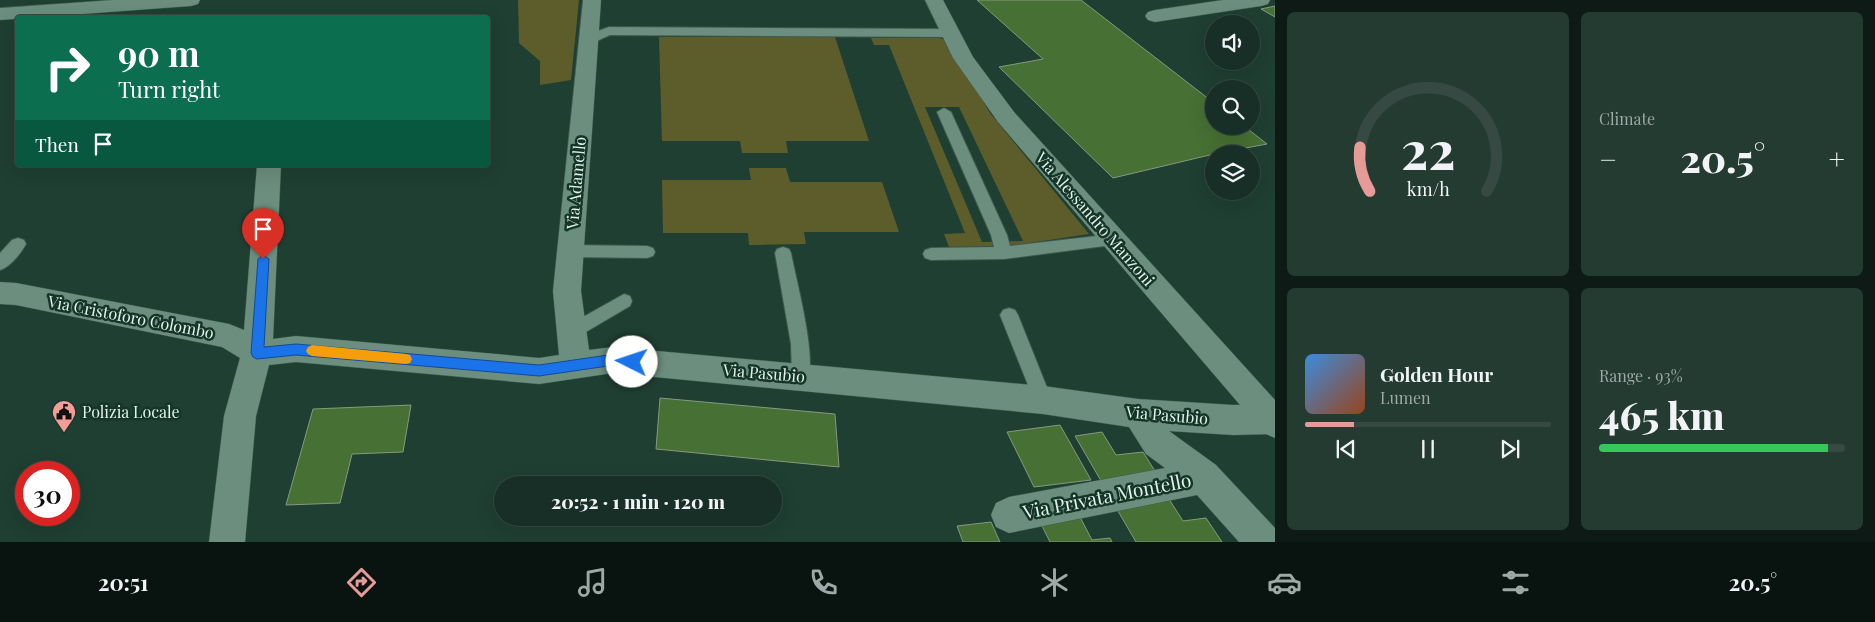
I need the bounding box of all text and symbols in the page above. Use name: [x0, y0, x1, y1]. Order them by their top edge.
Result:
map controls: [1205, 15, 1260, 200]
button: sound: [1205, 15, 1260, 70]
text: 90 m: [118, 29, 200, 76]
icon: right: [35, 35, 100, 100]
text: Turn right: [118, 74, 220, 104]
button: search: [1205, 80, 1260, 135]
text: Climate: [1599, 108, 1655, 129]
text: 22: [1401, 114, 1455, 183]
icon: arrive: [89, 130, 117, 158]
text: Then: [35, 131, 79, 157]
text: 20.5°: [1680, 132, 1765, 183]
street label: Via Adamello: [561, 136, 590, 231]
text: −: [1599, 140, 1617, 177]
text: +: [1829, 140, 1845, 177]
button: layers: [1205, 145, 1260, 200]
street label: Via Alessandro Manzoni: [1031, 147, 1160, 290]
text: km/h: [1407, 177, 1450, 200]
pin: [242, 208, 284, 259]
icon: arrive: [249, 215, 277, 243]
street label: Via Cristoforo Colombo: [45, 290, 216, 343]
position arrow: [605, 335, 657, 387]
street label: Via Pasubio: [721, 358, 806, 387]
text: Golden Hour: [1380, 361, 1493, 387]
text: Range · 93%: [1599, 365, 1683, 386]
text: Lumen: [1380, 387, 1431, 408]
text: 465 km: [1599, 389, 1724, 440]
public building icon: Polizia Locale: [51, 399, 77, 433]
street label: Via Pasubio: [1124, 400, 1209, 429]
place label: Polizia Locale: [82, 401, 180, 422]
icon: previous: [1332, 435, 1360, 463]
icon: pause: [1414, 435, 1442, 463]
icon: next: [1496, 435, 1524, 463]
speed limit sign: 30: [15, 461, 80, 526]
street label: Via Privata Montello: [1019, 466, 1193, 524]
text: 20:52 · 1 min · 120 m: [551, 488, 725, 514]
icon: directions: [344, 565, 379, 600]
icon: music: [575, 565, 610, 600]
icon: phone: [806, 565, 841, 600]
icon: climate: [1037, 565, 1072, 600]
icon: car: [1267, 565, 1302, 600]
icon: filters: [1498, 565, 1533, 600]
text: 20:51: [98, 567, 148, 597]
text: 20.5°: [1729, 567, 1777, 597]

